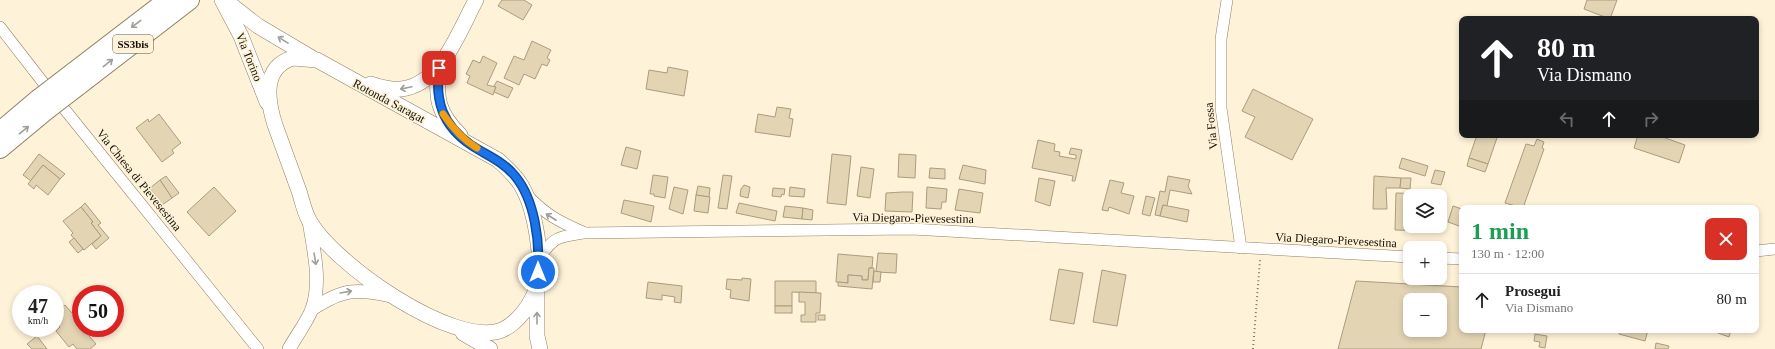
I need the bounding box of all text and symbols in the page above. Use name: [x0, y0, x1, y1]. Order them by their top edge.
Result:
one-way arrow: [130, 19, 141, 28]
street label: Via Torino: [233, 31, 265, 83]
icon: ahead: [1471, 32, 1523, 84]
text: 80 m: [1537, 32, 1595, 63]
road number: SS3bis: [113, 35, 153, 53]
one-way arrow: [277, 36, 289, 44]
pin: [422, 51, 456, 85]
icon: arrive: [428, 57, 450, 79]
one-way arrow: [102, 59, 113, 68]
text: Via Dismano: [1537, 65, 1631, 85]
street label: Rotonda Saragat: [351, 76, 428, 126]
one-way arrow: [400, 84, 413, 92]
street label: Via Fossa: [1202, 101, 1220, 150]
icon: left: [1556, 108, 1578, 130]
icon: ahead: [1598, 108, 1620, 130]
icon: right: [1640, 108, 1662, 130]
one-way arrow: [18, 125, 29, 134]
street label: Via Chiesa di Pievesestina: [94, 126, 185, 234]
map controls: [1403, 189, 1447, 337]
button: layers: [1403, 189, 1447, 233]
street label: Via Diegaro-Pievesestina: [852, 210, 975, 226]
one-way arrow: [546, 213, 557, 221]
text: 1 min: [1471, 218, 1529, 244]
button: close: [1705, 218, 1747, 260]
street label: Via Diegaro-Pievesestina: [1275, 230, 1398, 250]
button: +: [1403, 241, 1447, 285]
text: 130 m · 12:00: [1471, 246, 1544, 261]
position arrow: [517, 251, 559, 293]
one-way arrow: [311, 252, 319, 265]
text: Prosegui: [1505, 283, 1561, 299]
speed limit sign: 50: [72, 285, 124, 337]
one-way arrow: [340, 288, 353, 296]
icon: ahead: [1471, 289, 1493, 311]
text: 80 m: [1717, 291, 1747, 307]
button: −: [1403, 293, 1447, 337]
text: 47: [28, 295, 48, 317]
text: Via Dismano: [1505, 300, 1573, 315]
one-way arrow: [533, 312, 541, 325]
text: km/h: [28, 315, 48, 326]

